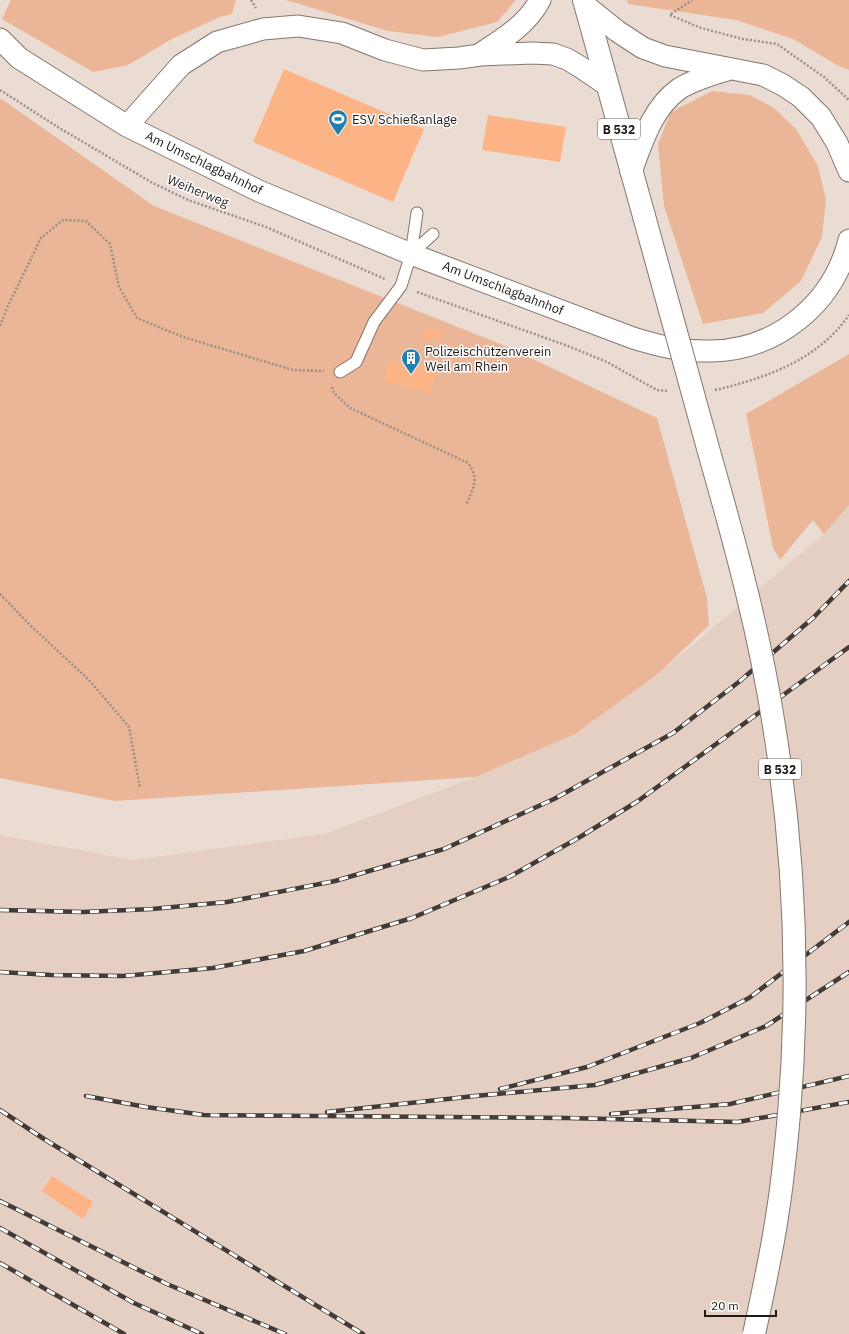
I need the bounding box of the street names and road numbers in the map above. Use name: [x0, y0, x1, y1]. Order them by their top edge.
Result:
road number: B 532: [598, 119, 640, 139]
street label: Am Umschlagbahnhof: [142, 127, 266, 199]
street label: Weiherweg: [165, 171, 231, 211]
street label: Am Umschlagbahnhof: [440, 257, 566, 319]
road number: B 532: [759, 759, 801, 779]

